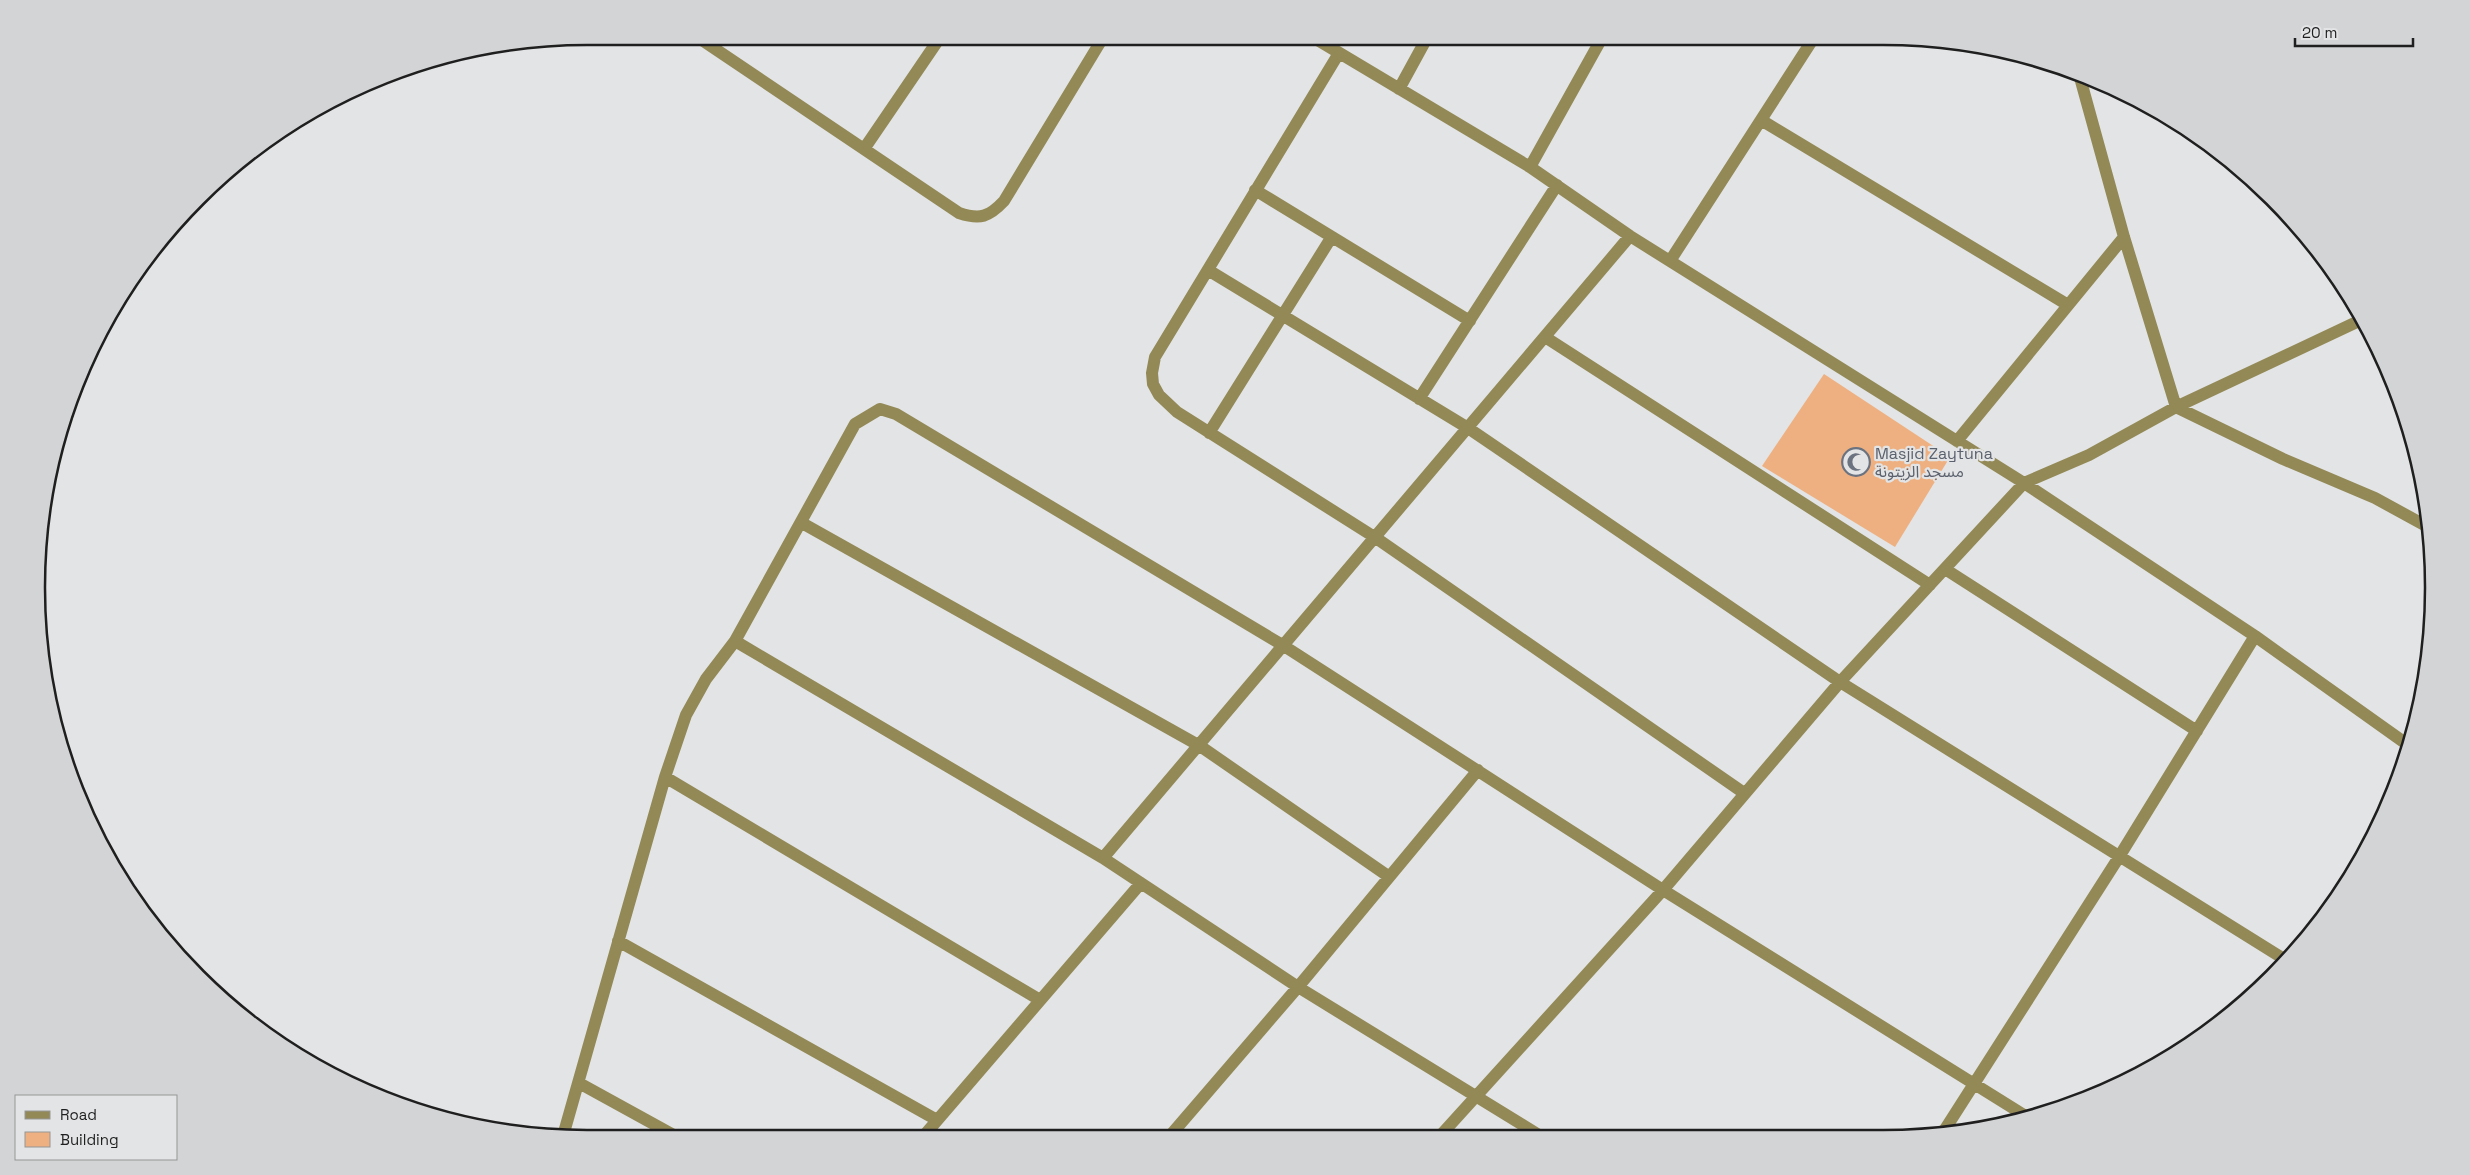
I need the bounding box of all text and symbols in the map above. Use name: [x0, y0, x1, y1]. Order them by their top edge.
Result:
scale bar: [2295, 15, 2412, 47]
text: 20 m: [2302, 23, 2337, 42]
place label: Masjid Zaytuna مسجد الزيتونة: [1875, 443, 1993, 482]
mosque icon: Masjid Zaytuna مسجد الزيتونة: [1841, 447, 1871, 477]
legend: [15, 1095, 178, 1160]
text: Road: [60, 1105, 97, 1124]
text: Building: [60, 1130, 119, 1149]

